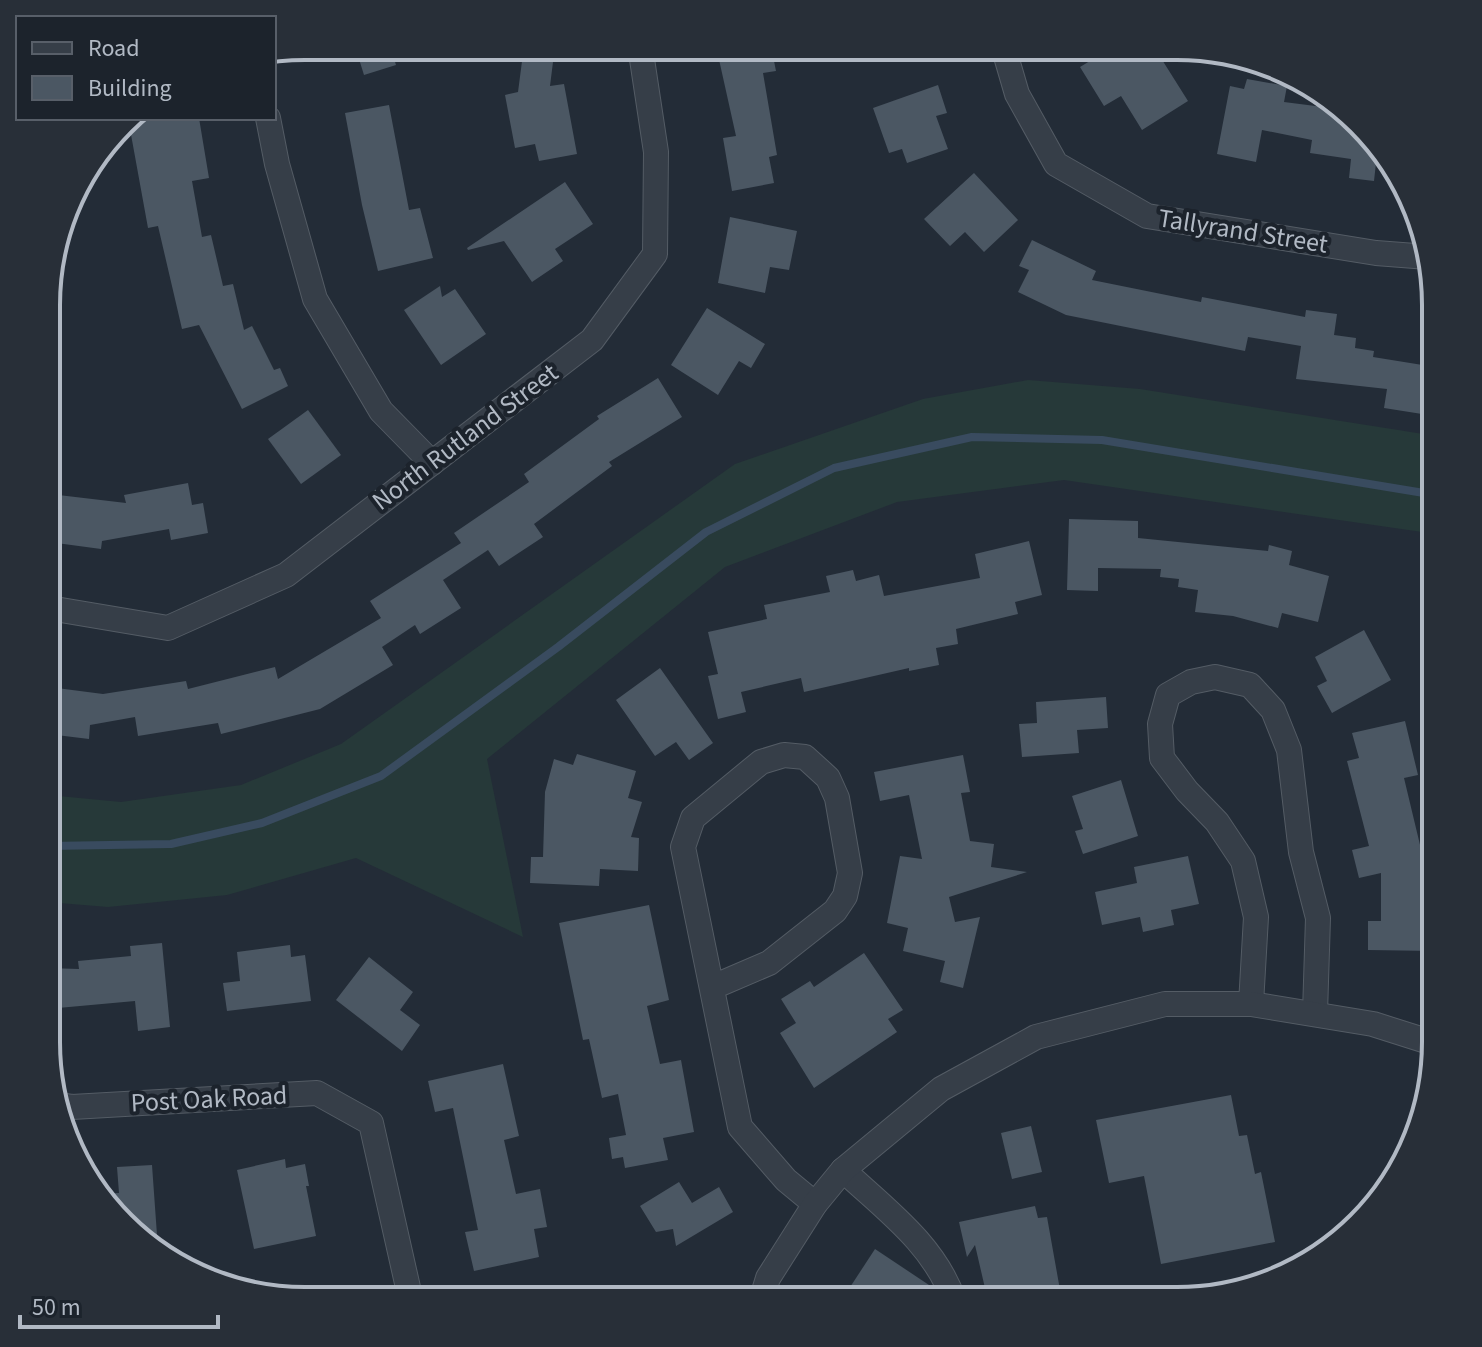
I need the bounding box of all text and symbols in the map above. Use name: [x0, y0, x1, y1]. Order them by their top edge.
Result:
legend: [16, 16, 276, 120]
text: Road: [88, 31, 140, 66]
text: Building: [88, 71, 172, 106]
street label: Tallyrand Street: [1156, 199, 1331, 263]
street label: North Rutland Street: [364, 355, 566, 519]
street label: Post Oak Road: [130, 1076, 288, 1122]
scale bar: [20, 1279, 218, 1329]
text: 50 m: [32, 1290, 81, 1325]

